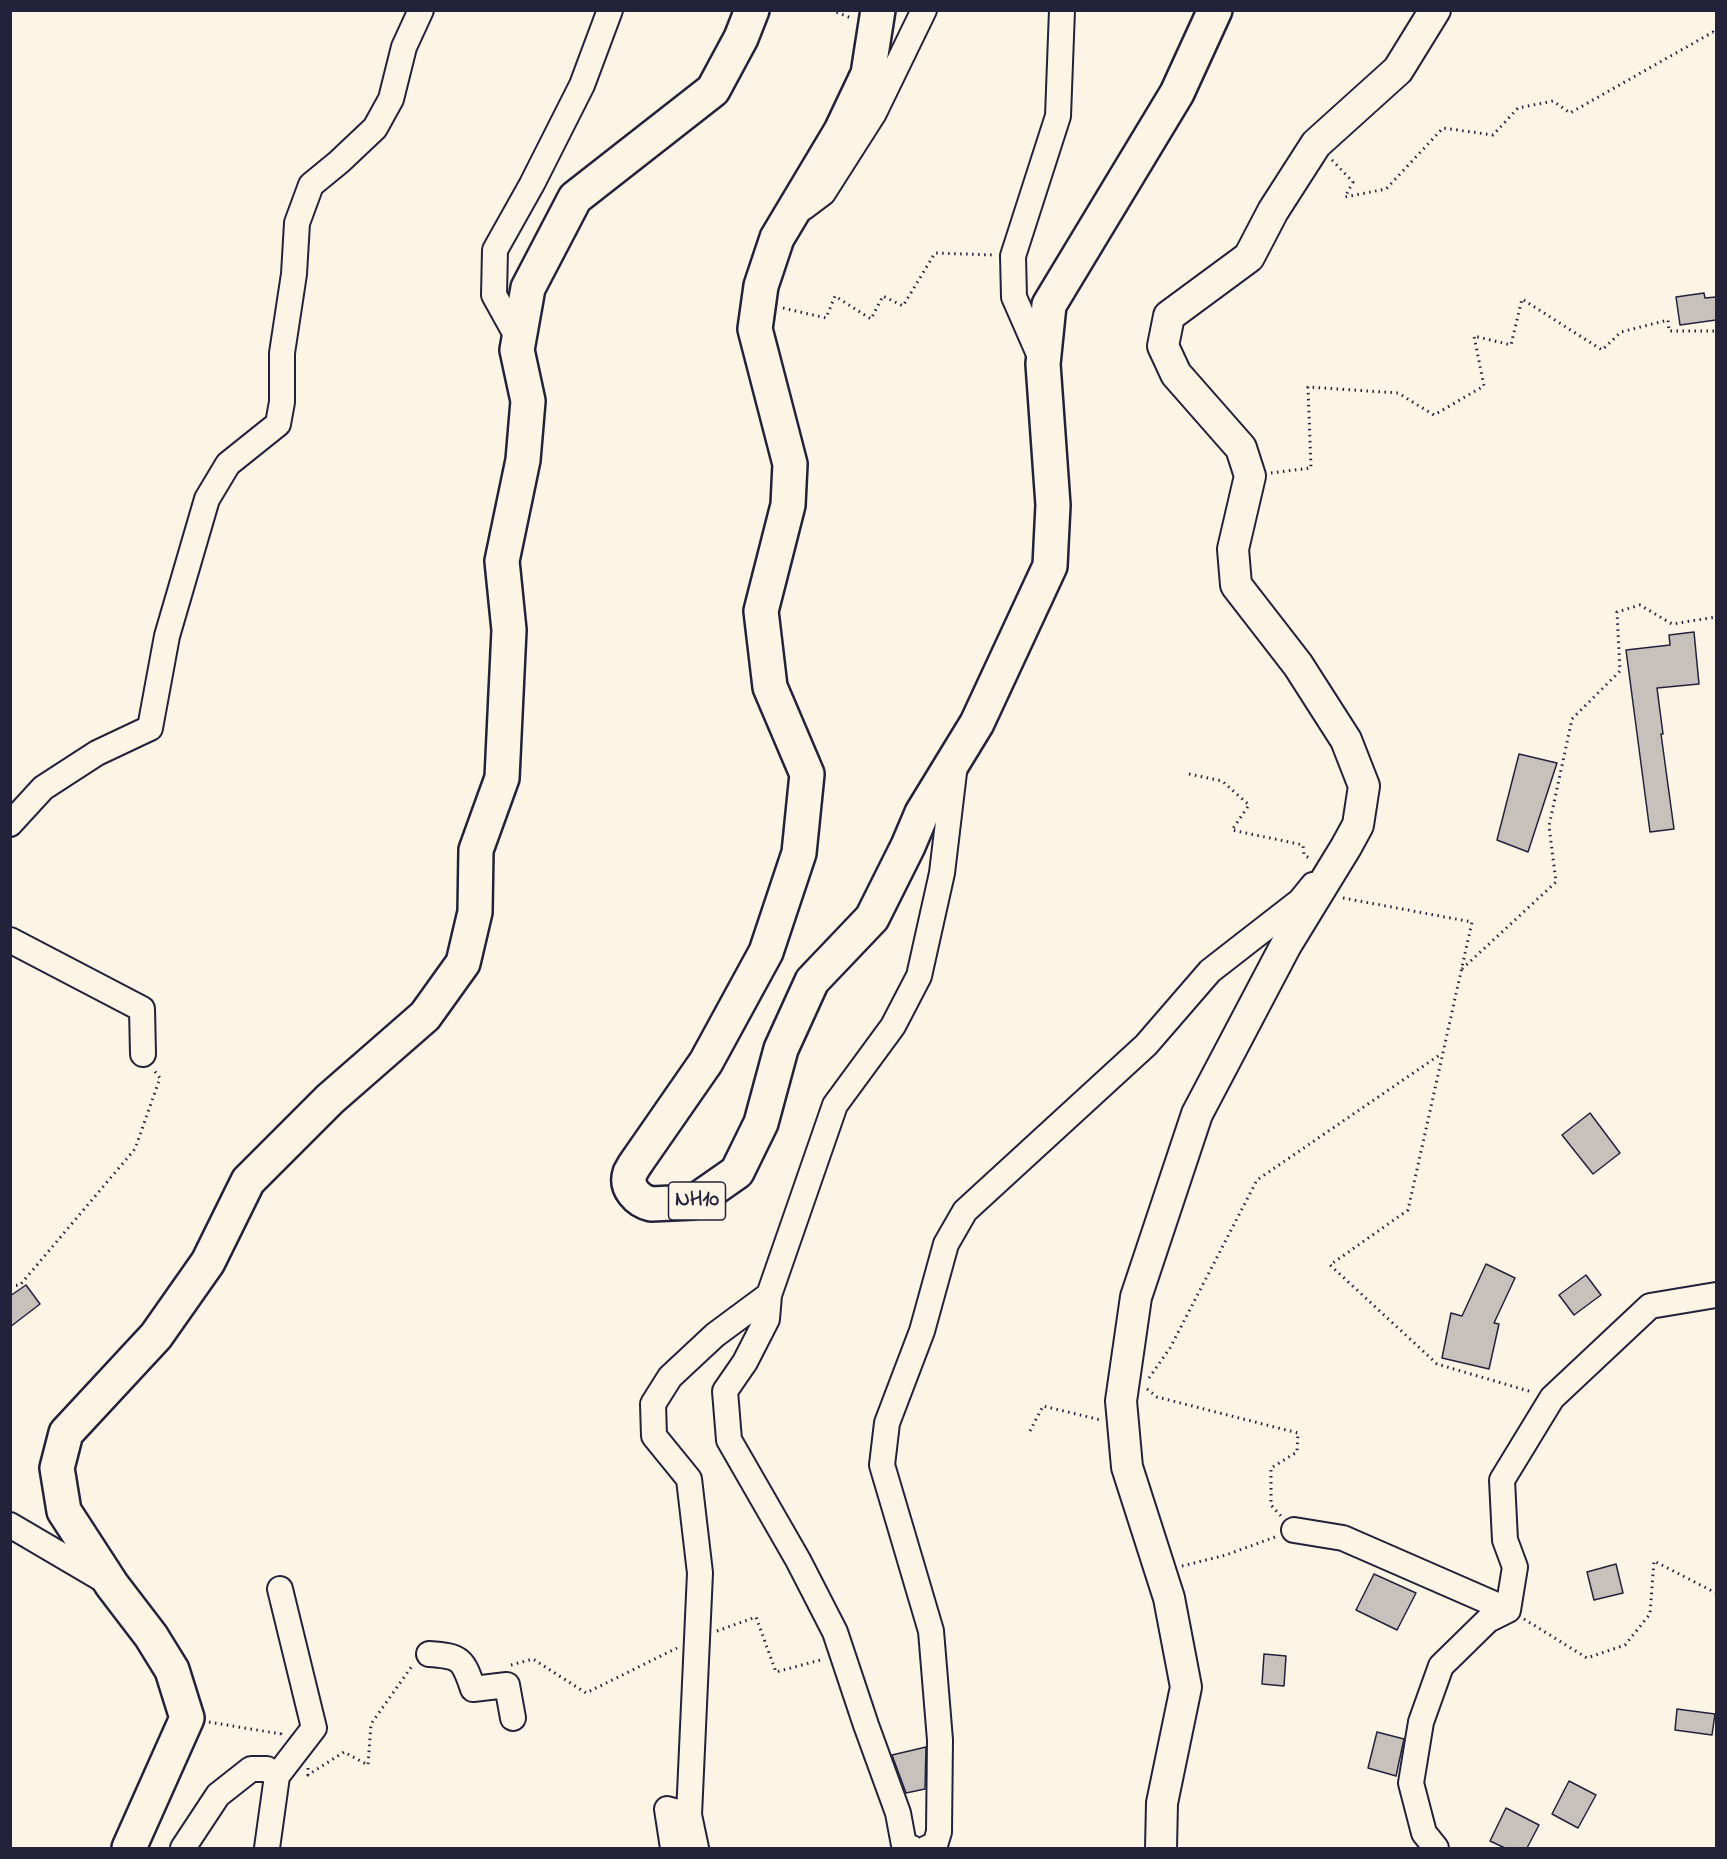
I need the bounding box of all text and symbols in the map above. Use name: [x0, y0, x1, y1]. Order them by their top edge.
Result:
road number: NH10: [668, 1182, 726, 1220]

